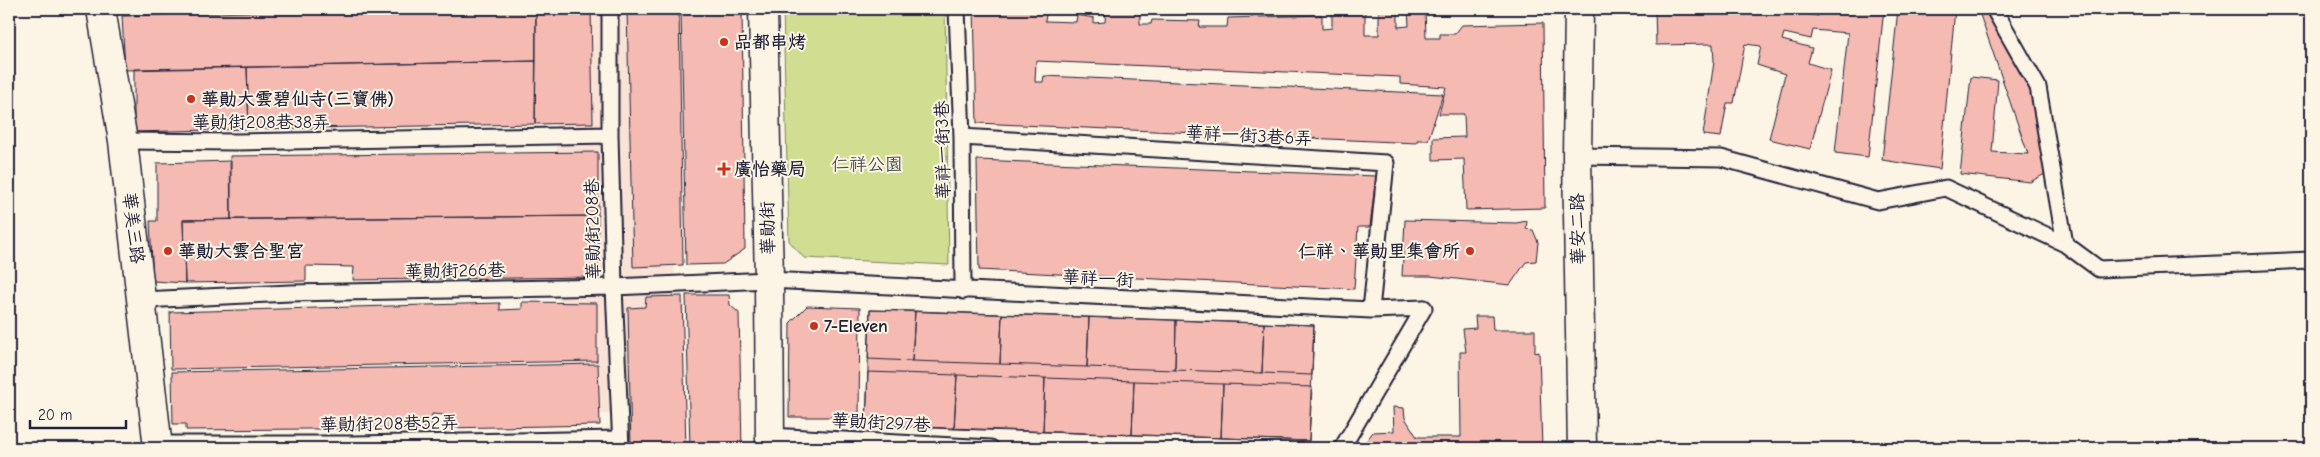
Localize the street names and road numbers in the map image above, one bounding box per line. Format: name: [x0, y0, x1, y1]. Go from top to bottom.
street label: 華祥一街3巷: [932, 100, 954, 200]
street label: 華勛街208巷38弄: [192, 112, 330, 133]
street label: 華祥一街3巷6弄: [1185, 122, 1313, 150]
street label: 華勛街208巷: [582, 178, 604, 280]
street label: 華美三路: [118, 191, 148, 265]
street label: 華安二路: [1567, 193, 1589, 265]
street label: 華勛街: [757, 201, 779, 255]
street label: 華勛街266巷: [404, 260, 506, 282]
street label: 華祥一街: [1061, 267, 1135, 291]
street label: 華勛街297巷: [831, 410, 931, 436]
street label: 華勛街208巷52弄: [319, 412, 459, 436]

